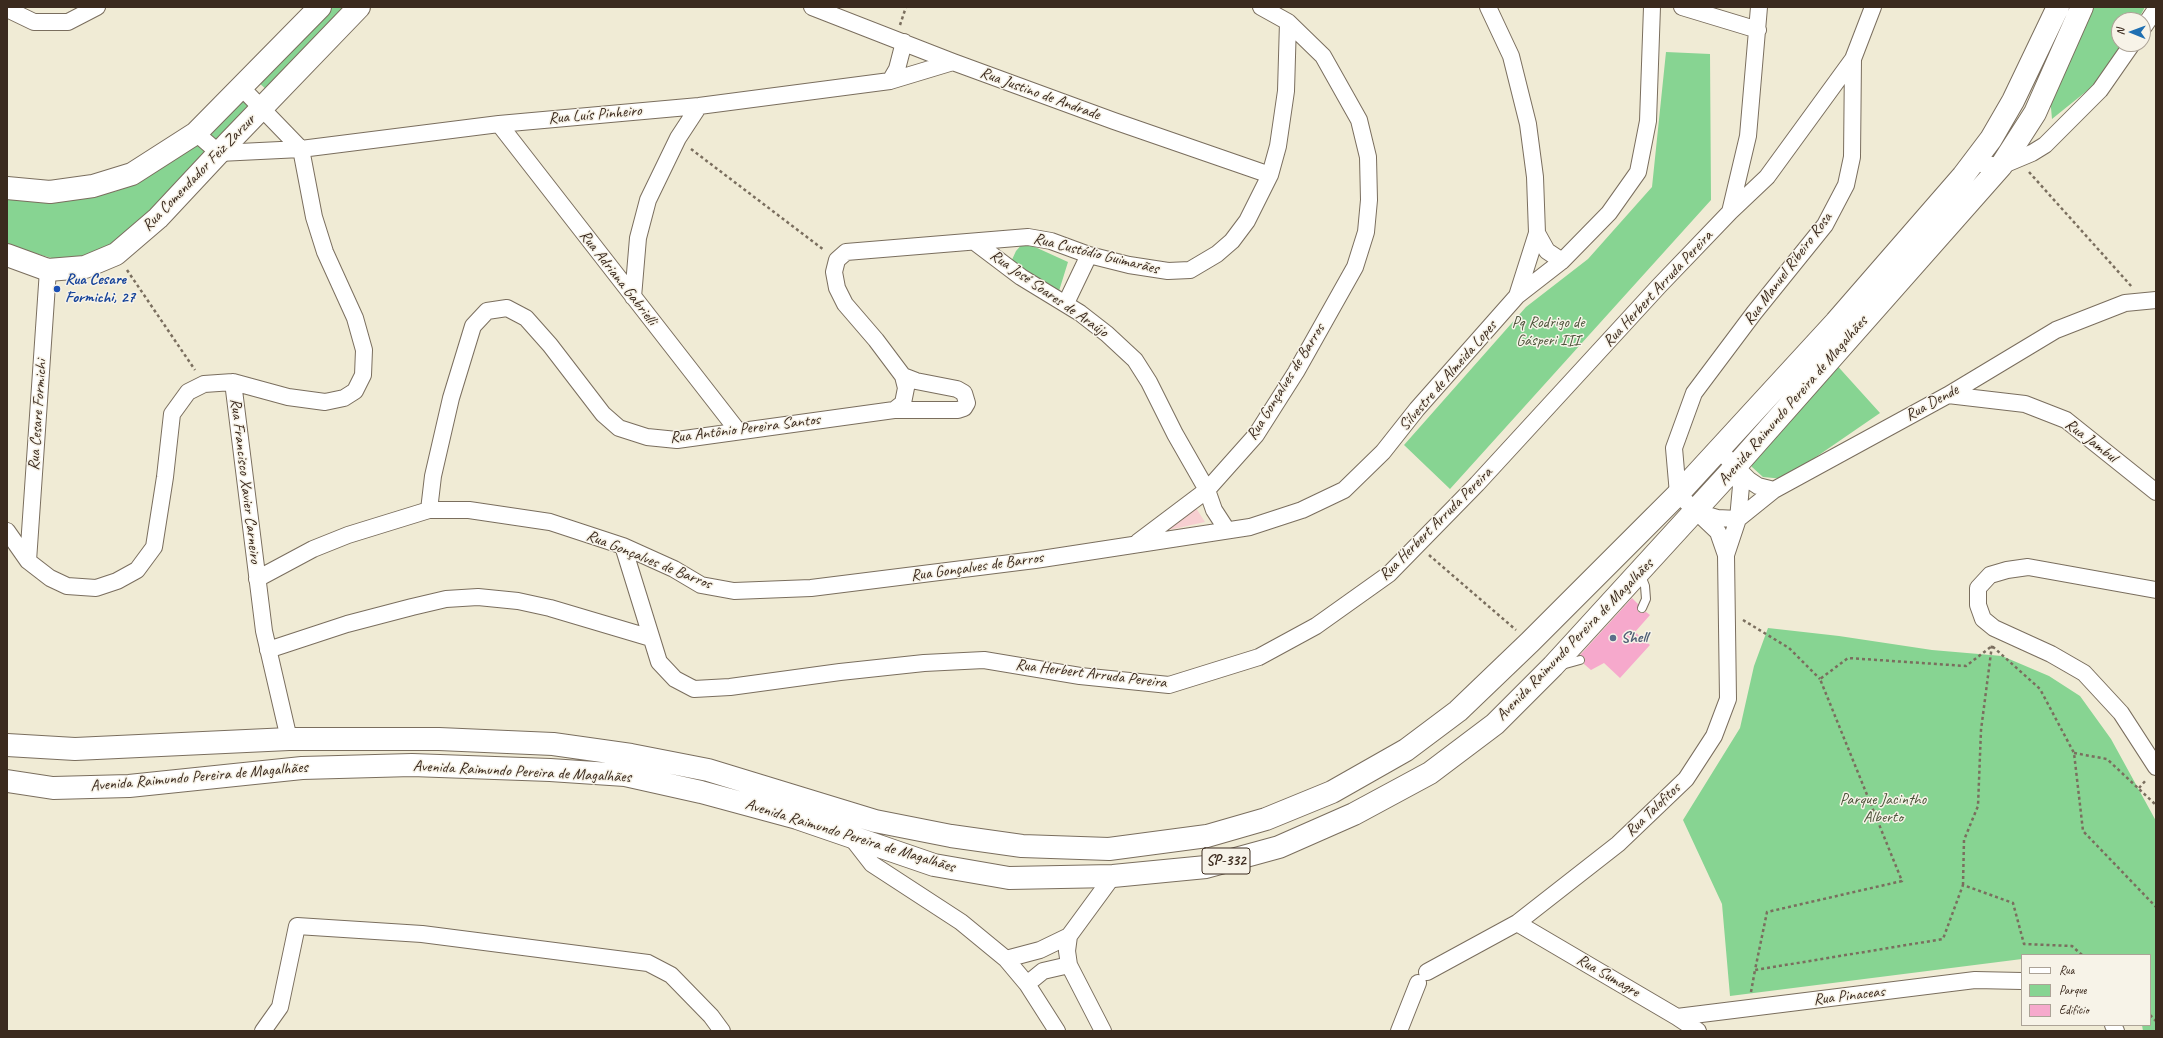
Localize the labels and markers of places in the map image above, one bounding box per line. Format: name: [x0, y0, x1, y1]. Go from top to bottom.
place label: Rua Cesare Formichi, 27: [65, 270, 135, 308]
marker: Rua Cesare Formichi, 27: [52, 284, 62, 294]
place label: Shell: [1621, 628, 1648, 648]
marker: Shell: [1608, 633, 1618, 643]

